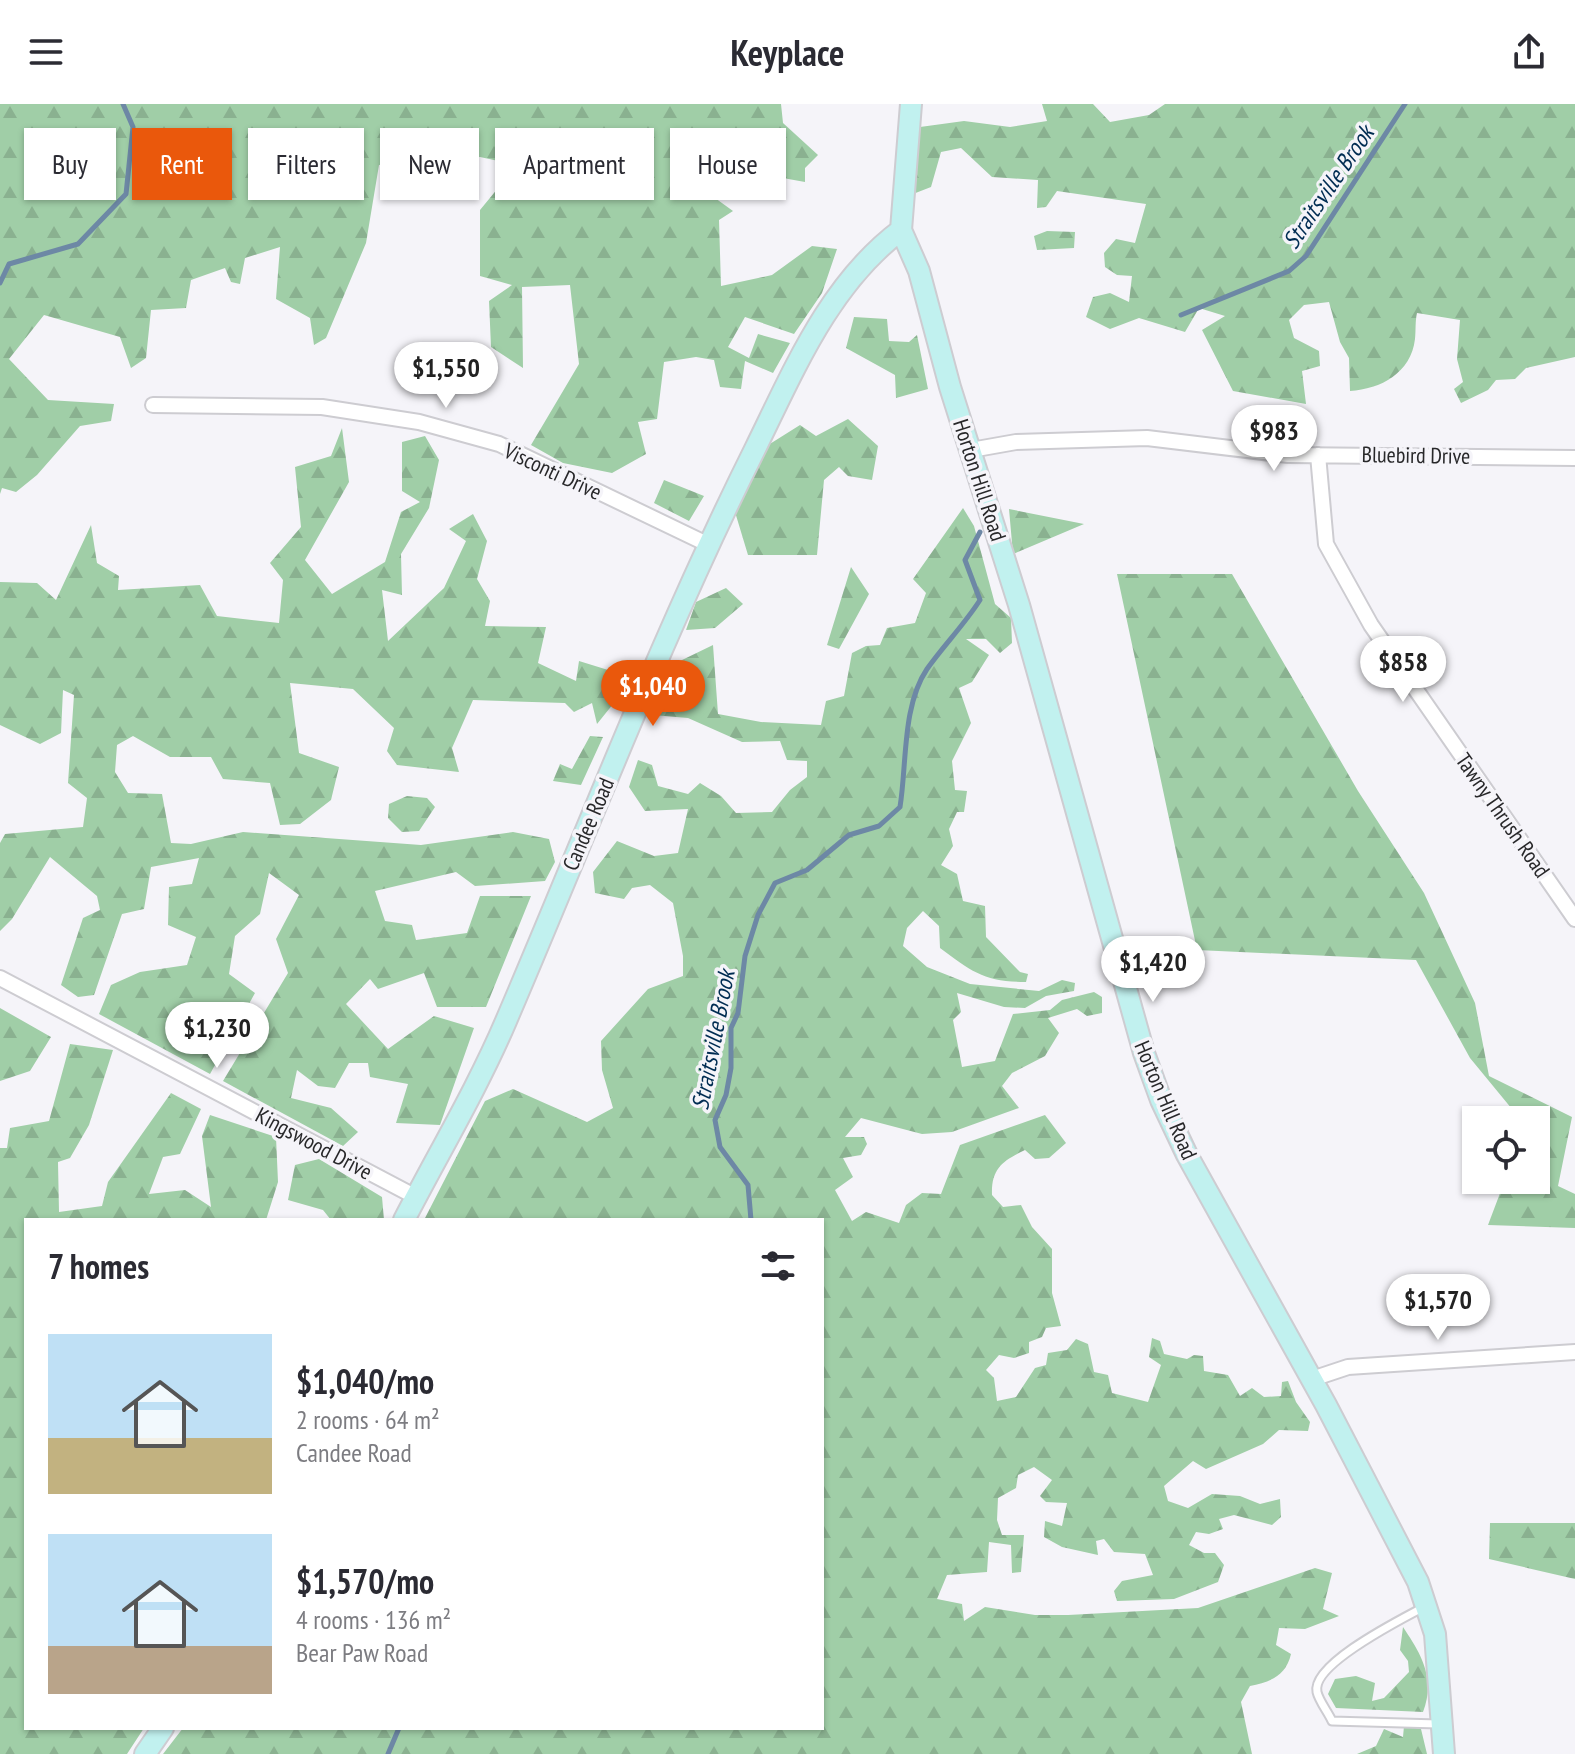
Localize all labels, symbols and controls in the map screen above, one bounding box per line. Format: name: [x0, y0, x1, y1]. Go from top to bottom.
text: Keyplace: [731, 29, 844, 76]
icon: menu: [24, 30, 68, 74]
icon: share: [1507, 30, 1551, 74]
water label: Straitsville Brook: [1276, 117, 1382, 254]
chip: Buy: [24, 128, 116, 200]
chip: Rent: [132, 128, 232, 200]
chip: Filters: [248, 128, 364, 200]
chip: New: [380, 128, 479, 200]
chip: Apartment: [495, 128, 654, 200]
chip: House: [670, 128, 786, 200]
pin: $1,550: [381, 342, 511, 410]
text: $1,550: [412, 351, 480, 384]
pin: $983: [1227, 405, 1321, 473]
text: $983: [1249, 414, 1299, 447]
street label: Horton Hill Road: [947, 415, 1013, 545]
street label: Visconti Drive: [499, 436, 606, 506]
street label: Bluebird Drive: [1361, 440, 1471, 470]
pin: $858: [1356, 636, 1450, 704]
text: $858: [1378, 645, 1428, 678]
pin: $1,040: [588, 660, 718, 728]
text: $1,040: [619, 669, 687, 702]
street label: Tawny Thrush Road: [1450, 747, 1556, 883]
street label: Candee Road: [556, 773, 620, 875]
pin: $1,420: [1088, 936, 1218, 1004]
text: $1,420: [1119, 945, 1187, 978]
water label: Straitsville Brook: [684, 965, 742, 1112]
pin: $1,230: [152, 1002, 282, 1070]
text: $1,230: [183, 1011, 251, 1044]
street label: Horton Hill Road: [1128, 1036, 1204, 1164]
street label: Kingswood Drive: [251, 1101, 377, 1185]
map controls: [1462, 1106, 1550, 1194]
button: locate: [1462, 1106, 1550, 1194]
text: 7 homes: [48, 1244, 149, 1288]
icon: filters: [756, 1244, 800, 1288]
pin: $1,570: [1373, 1274, 1503, 1342]
text: $1,570: [1404, 1283, 1472, 1316]
text: $1,040/mo: [296, 1359, 434, 1403]
icon: home: [112, 1366, 208, 1462]
text: 2 rooms · 64 m²: [296, 1403, 440, 1436]
text: Candee Road: [296, 1436, 412, 1469]
text: $1,570/mo: [296, 1559, 434, 1603]
icon: home: [112, 1566, 208, 1662]
text: 4 rooms · 136 m²: [296, 1603, 451, 1636]
text: Bear Paw Road: [296, 1636, 428, 1669]

